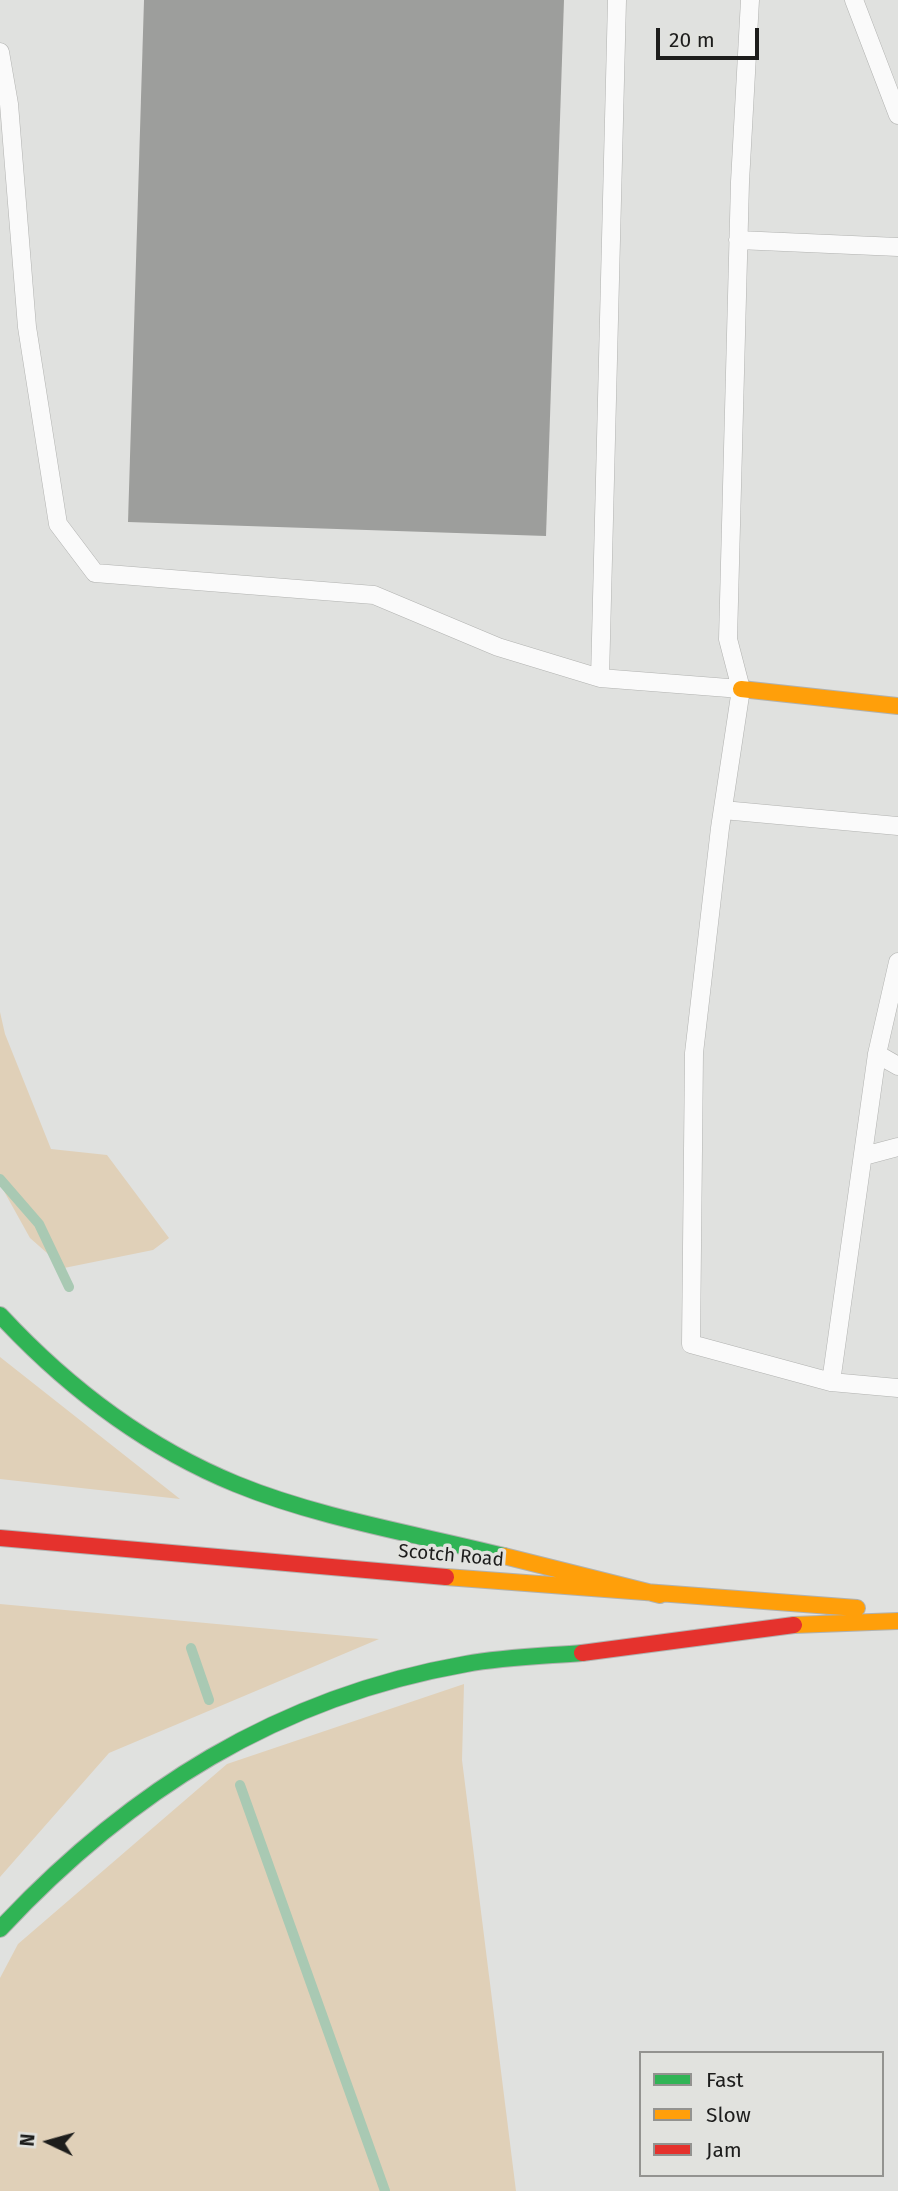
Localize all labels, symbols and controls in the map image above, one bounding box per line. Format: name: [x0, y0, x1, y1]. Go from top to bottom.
scale bar: [660, 14, 763, 58]
text: 20 m: [669, 27, 715, 53]
street label: Scotch Road: [397, 1540, 505, 1572]
legend: [639, 2051, 884, 2177]
text: Fast: [706, 2067, 744, 2093]
text: Slow: [706, 2102, 751, 2128]
north arrow: [14, 2107, 84, 2177]
text: N: [16, 2133, 40, 2147]
text: Jam: [706, 2137, 742, 2163]

